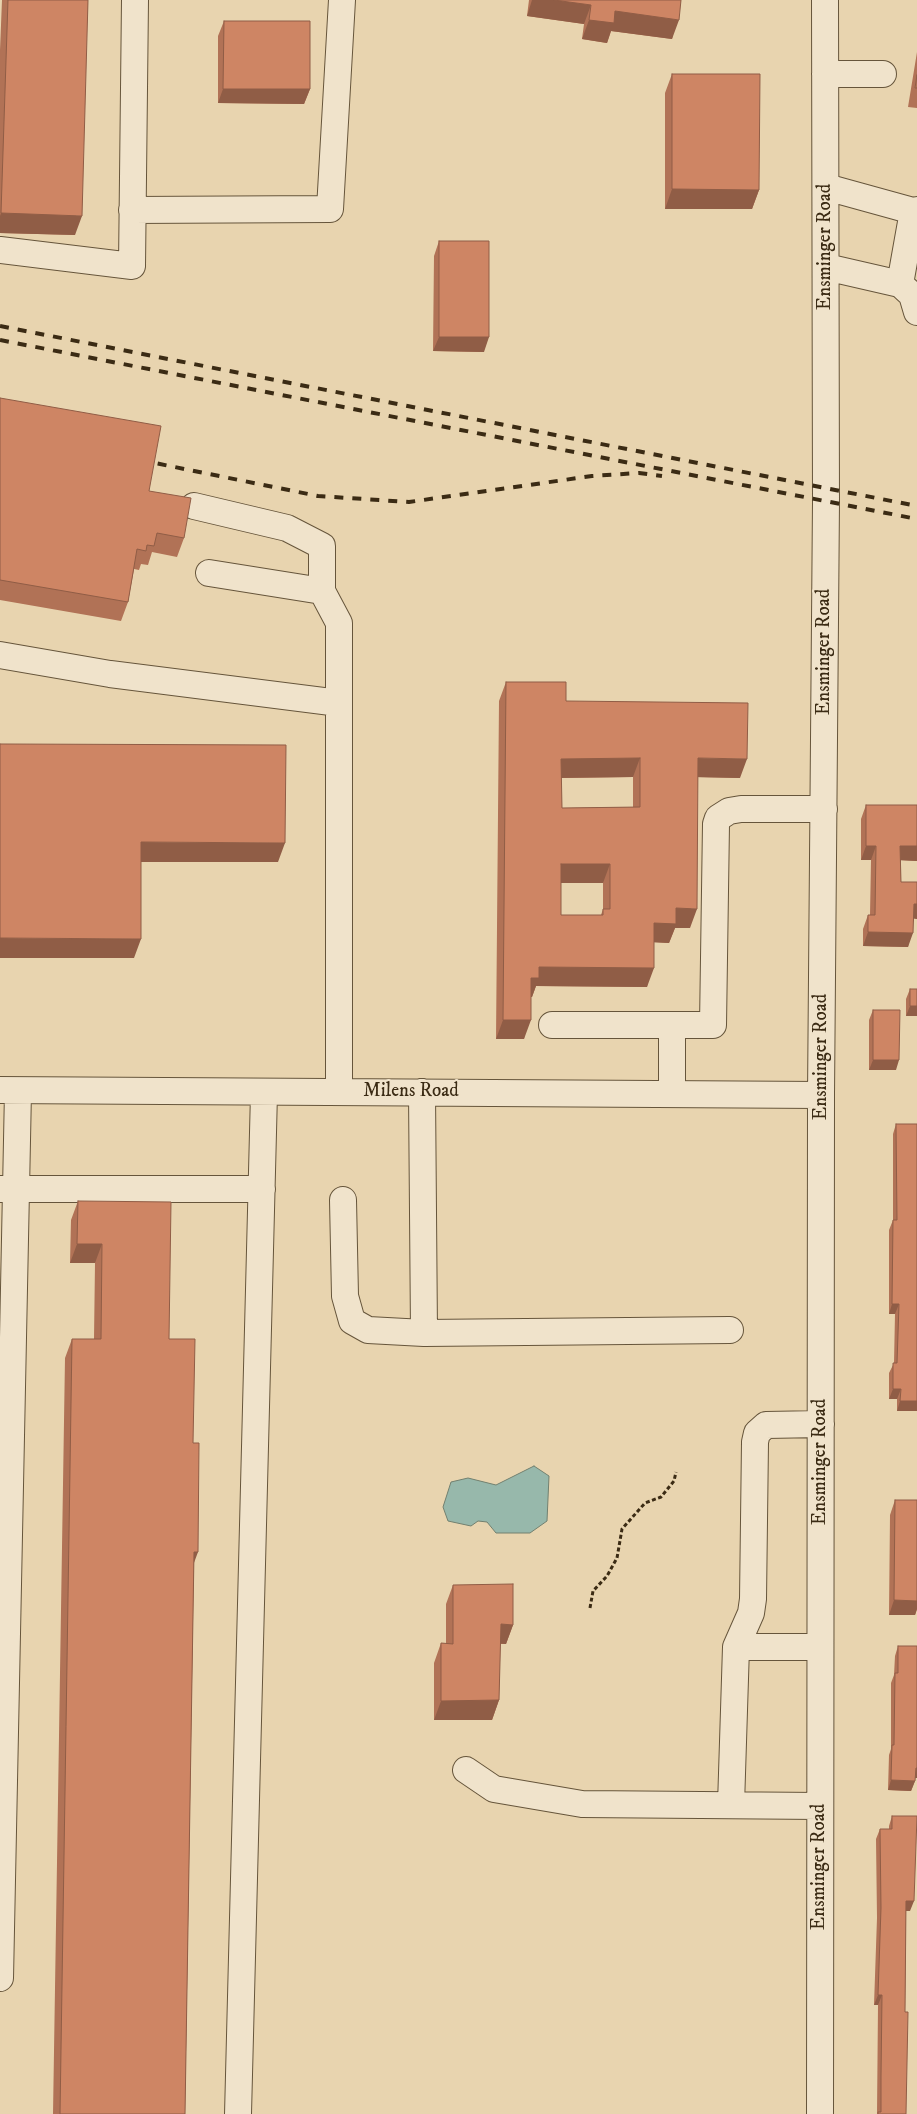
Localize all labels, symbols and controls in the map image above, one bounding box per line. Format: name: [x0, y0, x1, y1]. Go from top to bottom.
street label: Ensminger Road: [815, 184, 837, 310]
street label: Ensminger Road: [814, 589, 836, 715]
street label: Ensminger Road: [811, 994, 833, 1120]
street label: Milens Road: [363, 1081, 459, 1103]
street label: Ensminger Road: [810, 1399, 832, 1525]
street label: Ensminger Road: [809, 1804, 831, 1930]

